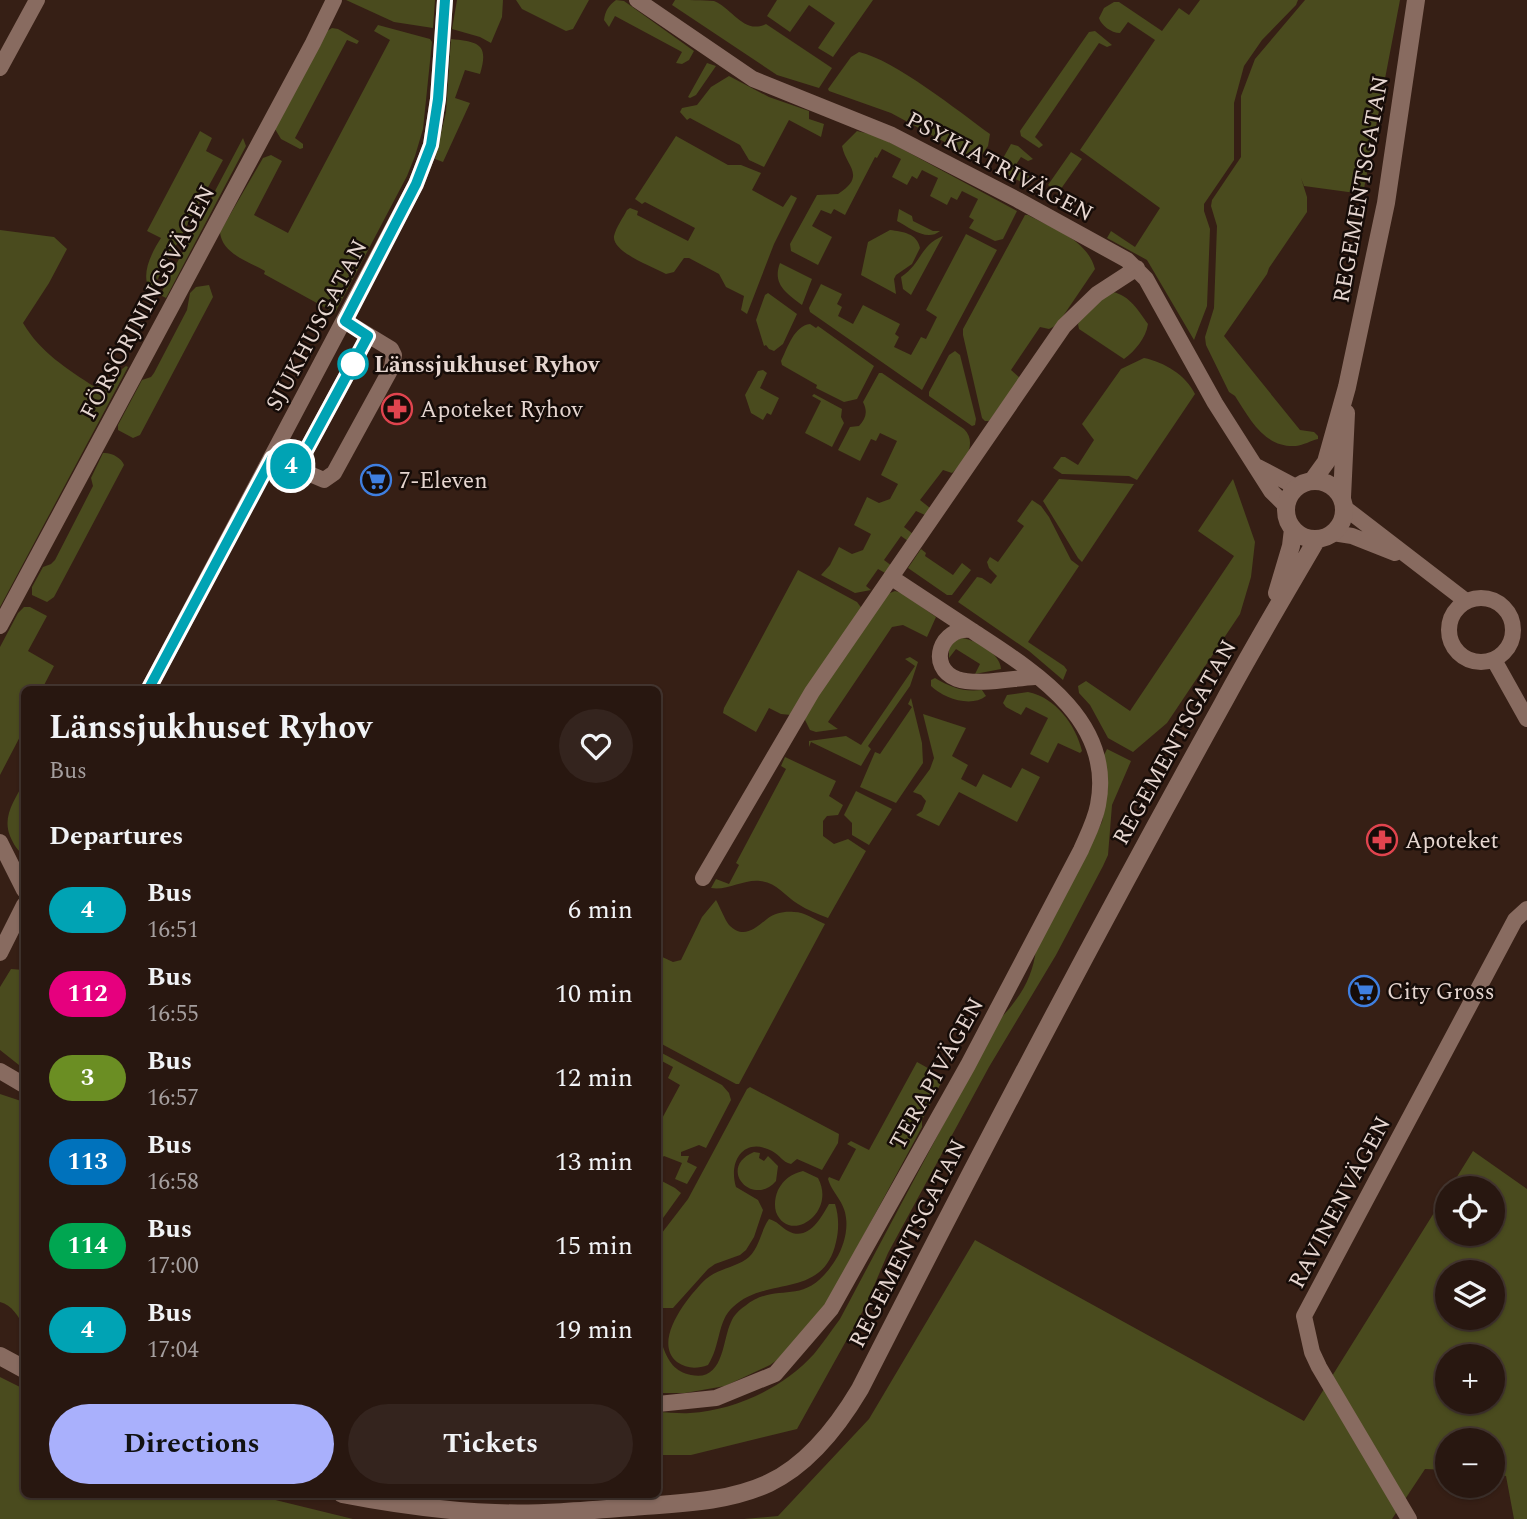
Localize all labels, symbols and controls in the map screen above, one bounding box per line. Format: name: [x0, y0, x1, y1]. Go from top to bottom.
street label: REGEMENTSGATAN: [1324, 73, 1399, 306]
street label: PSYKIATRIVÄGEN: [899, 103, 1099, 232]
street label: FÖRSÖRJNINGSVÄGEN: [72, 179, 225, 426]
street label: SJUKHUSGATAN: [257, 234, 377, 418]
place label: Länssjukhuset Ryhov: [374, 348, 600, 383]
marker: Länssjukhuset Ryhov: [338, 349, 368, 379]
pharmacy icon: Apoteket Ryhov: [380, 392, 414, 426]
place label: Apoteket Ryhov: [420, 393, 584, 428]
line badge: 4: [268, 443, 314, 489]
text: 4: [284, 448, 298, 484]
supermarket icon: 7-Eleven: [359, 463, 393, 497]
place label: 7-Eleven: [399, 464, 488, 499]
street label: REGEMENTSGATAN: [1104, 634, 1246, 852]
text: Länssjukhuset Ryhov: [49, 703, 372, 753]
button: heart: [559, 709, 633, 783]
text: Bus: [49, 754, 87, 789]
text: Departures: [49, 816, 183, 856]
pharmacy icon: Apoteket: [1365, 823, 1399, 857]
place label: Apoteket: [1405, 824, 1499, 859]
text: Bus: [147, 873, 192, 913]
text: 6 min: [568, 890, 633, 930]
text: 4: [81, 892, 94, 928]
text: 16:51: [147, 913, 199, 948]
text: Bus: [147, 957, 192, 997]
text: 10 min: [555, 974, 633, 1014]
supermarket icon: City Gross: [1347, 974, 1381, 1008]
place label: City Gross: [1387, 975, 1495, 1010]
text: 112: [67, 976, 108, 1012]
street label: TERAPIVÄGEN: [881, 991, 994, 1156]
text: 16:55: [147, 997, 199, 1032]
text: Bus: [147, 1041, 192, 1081]
text: 12 min: [555, 1058, 633, 1098]
text: 3: [81, 1060, 94, 1096]
text: 16:57: [147, 1081, 199, 1116]
street label: RAVINENVÄGEN: [1280, 1110, 1401, 1295]
text: Bus: [147, 1125, 192, 1165]
street label: REGEMENTSGATAN: [840, 1133, 976, 1354]
text: 13 min: [555, 1142, 633, 1182]
text: 113: [67, 1144, 108, 1180]
text: 16:58: [147, 1165, 199, 1200]
map controls: [1435, 1176, 1505, 1498]
button: locate: [1435, 1176, 1505, 1246]
text: Bus: [147, 1209, 192, 1249]
text: 15 min: [555, 1226, 633, 1266]
text: 114: [67, 1228, 108, 1264]
text: 17:00: [147, 1249, 199, 1284]
button: layers: [1435, 1260, 1505, 1330]
text: Bus: [147, 1293, 192, 1333]
text: 19 min: [555, 1310, 633, 1350]
text: 4: [81, 1312, 94, 1348]
text: 17:04: [147, 1333, 199, 1368]
button: +: [1435, 1344, 1505, 1414]
button: Directions: [49, 1404, 334, 1484]
button: Tickets: [348, 1404, 633, 1484]
button: −: [1435, 1428, 1505, 1498]

